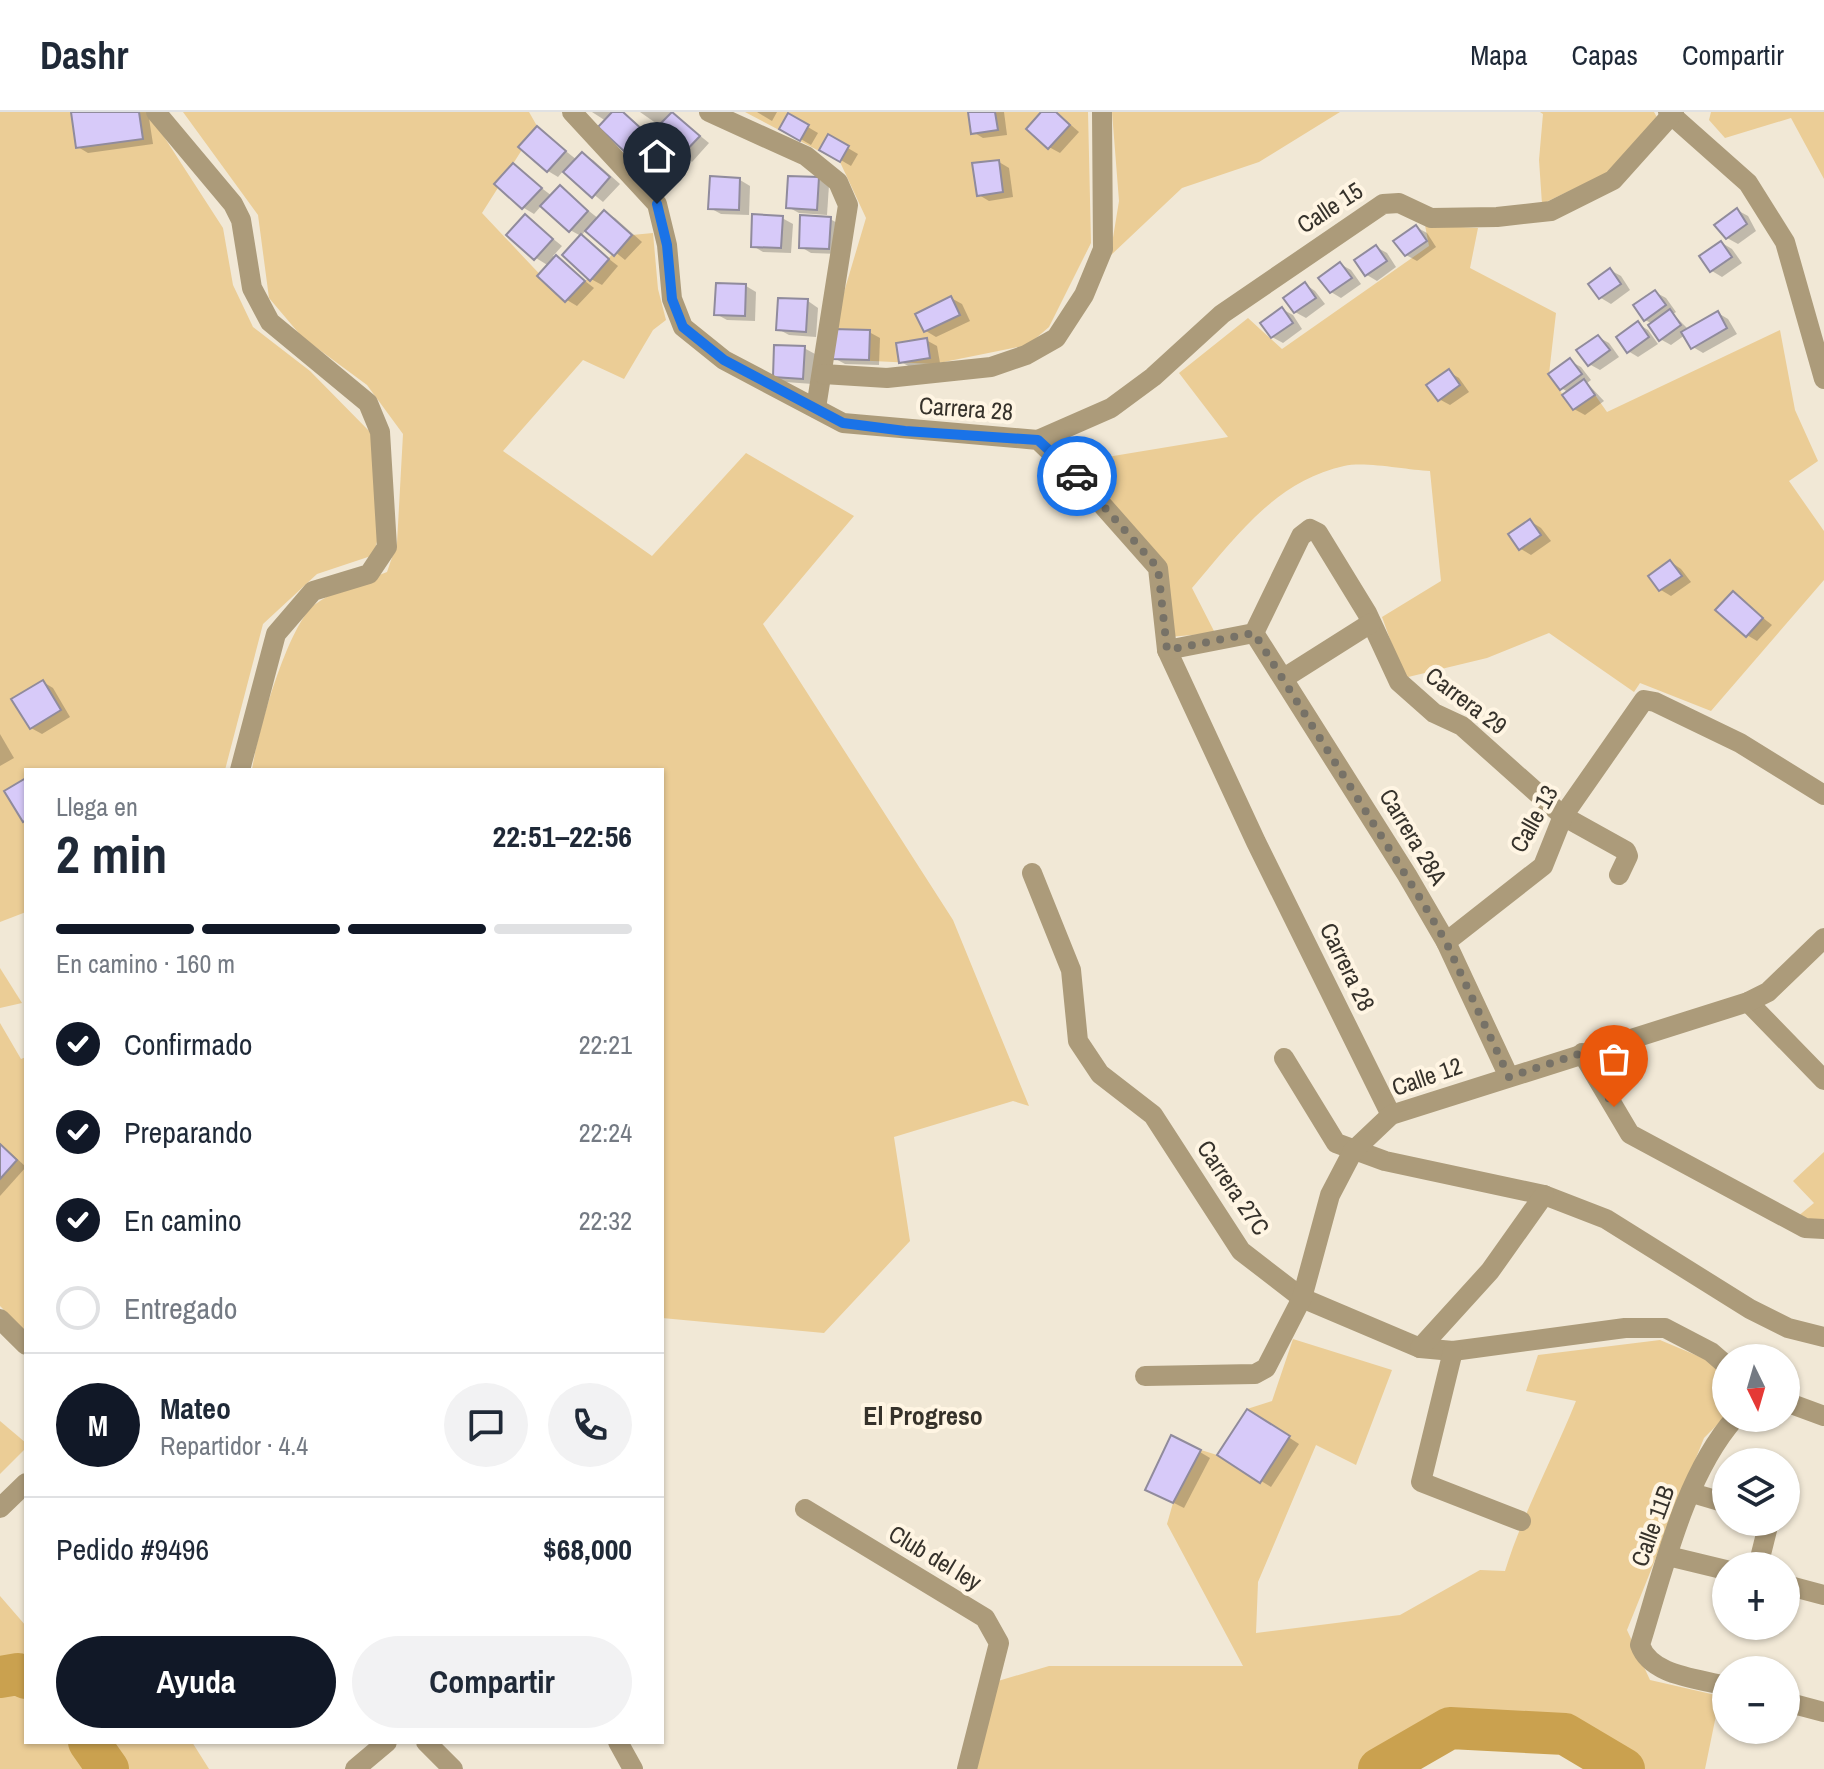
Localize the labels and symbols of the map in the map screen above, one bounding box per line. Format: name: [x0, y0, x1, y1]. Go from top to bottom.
pin: [623, 122, 691, 204]
street label: Calle 15: [1290, 174, 1368, 240]
street label: Carrera 28: [918, 389, 1014, 427]
courier: [1037, 436, 1117, 516]
street label: Carrera 29: [1419, 659, 1514, 741]
street label: Calle 13: [1502, 779, 1565, 858]
street label: Carrera 28A: [1373, 782, 1456, 891]
street label: Carrera 28: [1313, 917, 1383, 1016]
pin: [1580, 1025, 1648, 1107]
street label: Calle 12: [1387, 1049, 1466, 1103]
street label: Carrera 27C: [1190, 1134, 1277, 1241]
north arrow: [1712, 1344, 1800, 1432]
district label: El Progreso: [863, 1398, 983, 1433]
street label: Calle 11B: [1623, 1481, 1681, 1571]
street label: Club del ley: [883, 1517, 988, 1597]

